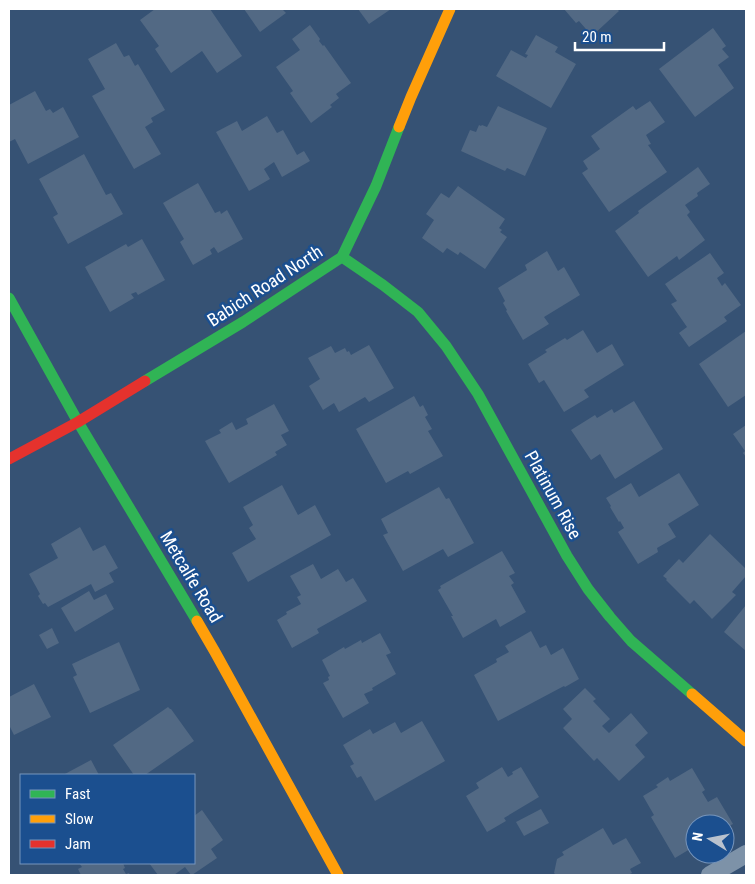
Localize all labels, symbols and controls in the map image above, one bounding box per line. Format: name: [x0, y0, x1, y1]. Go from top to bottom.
scale bar: [575, 20, 664, 52]
text: 20 m: [582, 28, 612, 46]
street label: Babich Road North: [203, 241, 326, 331]
street label: Platinum Rise: [521, 447, 586, 543]
street label: Metcalfe Road: [156, 527, 227, 626]
legend: [20, 774, 195, 864]
text: Fast: [65, 785, 90, 803]
text: Slow: [65, 810, 94, 828]
north arrow: [685, 814, 735, 864]
text: N: [689, 831, 706, 842]
text: Jam: [65, 835, 91, 853]

